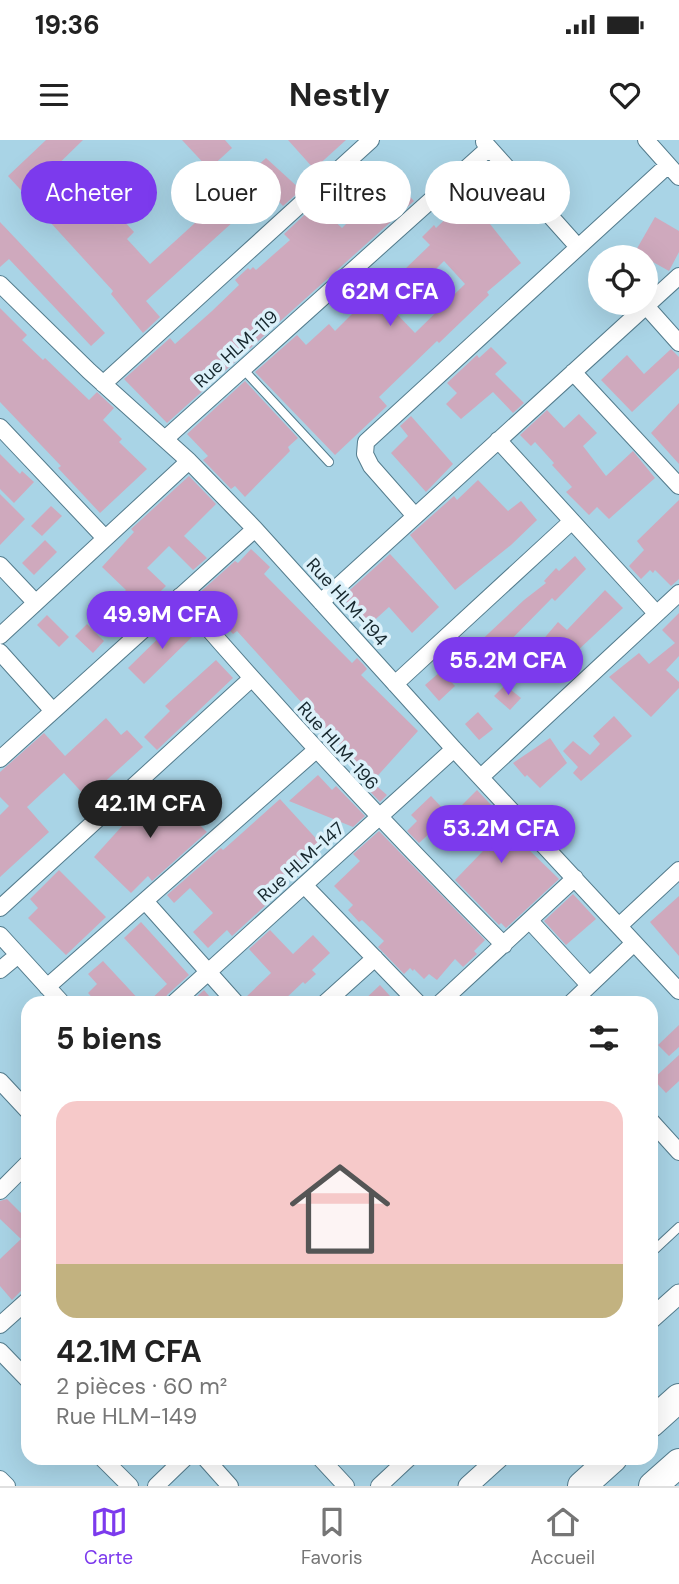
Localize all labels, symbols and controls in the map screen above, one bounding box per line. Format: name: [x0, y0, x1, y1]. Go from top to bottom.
text: 19:36: [35, 8, 100, 42]
text: Nestly: [289, 74, 390, 116]
icon: menu: [35, 76, 73, 114]
icon: heart: [606, 76, 644, 114]
chip: Acheter: [21, 161, 157, 224]
chip: Louer: [171, 161, 281, 224]
chip: Filtres: [295, 161, 411, 224]
chip: Nouveau: [425, 161, 570, 224]
map controls: [588, 245, 658, 315]
button: locate: [588, 245, 658, 315]
pin: 62M CFA: [325, 268, 455, 328]
text: 62M CFA: [341, 276, 439, 306]
street label: Rue HLM-119: [189, 305, 283, 393]
street label: Rue HLM-194: [301, 553, 393, 651]
pin: 49.9M CFA: [82, 592, 242, 651]
text: 49.9M CFA: [103, 599, 221, 629]
pin: 55.2M CFA: [428, 638, 588, 697]
text: 55.2M CFA: [449, 645, 567, 675]
street label: Rue HLM-196: [292, 697, 384, 795]
pin: 42.1M CFA: [70, 780, 230, 840]
text: 42.1M CFA: [94, 788, 206, 818]
pin: 53.2M CFA: [421, 806, 581, 865]
text: 53.2M CFA: [442, 813, 560, 843]
street label: Rue HLM-147: [253, 817, 349, 907]
text: 5 biens: [56, 1019, 162, 1058]
icon: filters: [585, 1019, 623, 1057]
icon: home: [277, 1146, 403, 1272]
text: 42.1M CFA: [56, 1332, 202, 1371]
text: 2 pièces · 60 m²: [56, 1371, 227, 1401]
text: Rue HLM-149: [56, 1401, 197, 1431]
tab: Carte: [84, 1503, 133, 1570]
tab: Favoris: [301, 1503, 363, 1570]
tab: Accueil: [531, 1503, 595, 1570]

